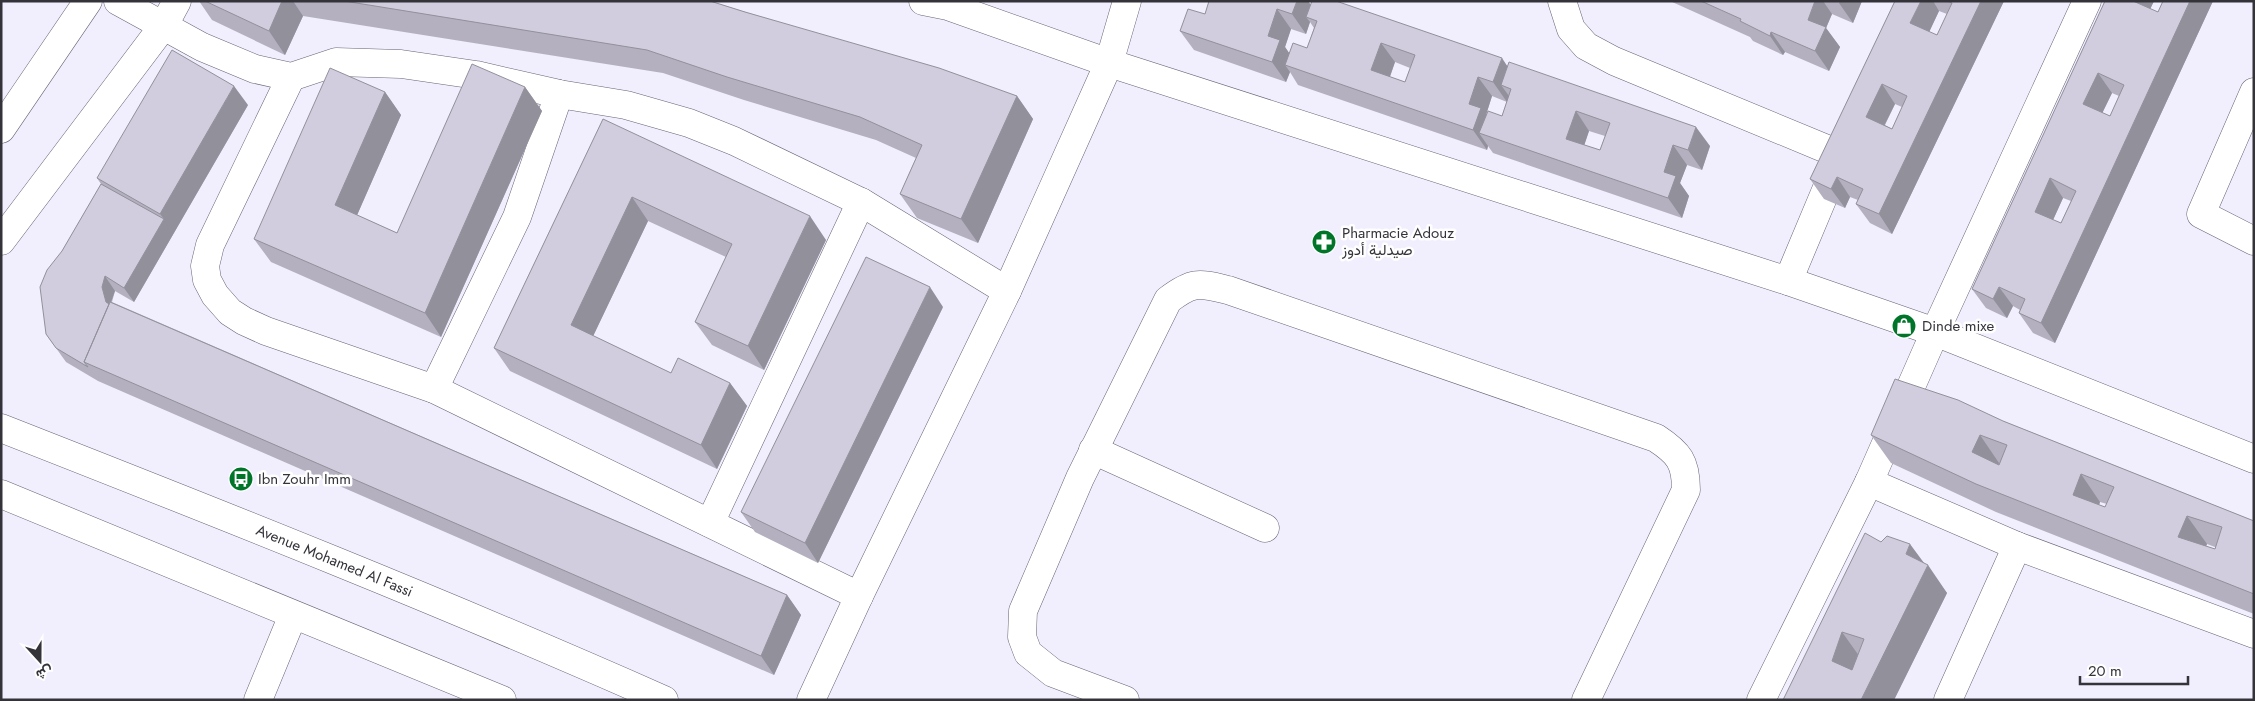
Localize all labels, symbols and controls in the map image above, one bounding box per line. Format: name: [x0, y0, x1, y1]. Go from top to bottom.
place label: Pharmacie Adouz صيدلية أدوز: [1341, 222, 1454, 261]
pharmacy icon: Pharmacie Adouz صيدلية أدوز: [1311, 229, 1337, 255]
shop icon: Dinde mixe: [1891, 313, 1917, 339]
place label: Dinde mixe: [1922, 315, 1994, 337]
bus stop icon: Ibn Zouhr Imm: [228, 466, 254, 492]
place label: Ibn Zouhr Imm: [258, 468, 351, 490]
street label: Avenue Mohamed Al Fassi: [253, 519, 416, 603]
north arrow: [15, 636, 65, 686]
scale bar: [2080, 654, 2188, 686]
text: 20 m: [2088, 660, 2122, 682]
text: ش: [33, 661, 56, 686]

